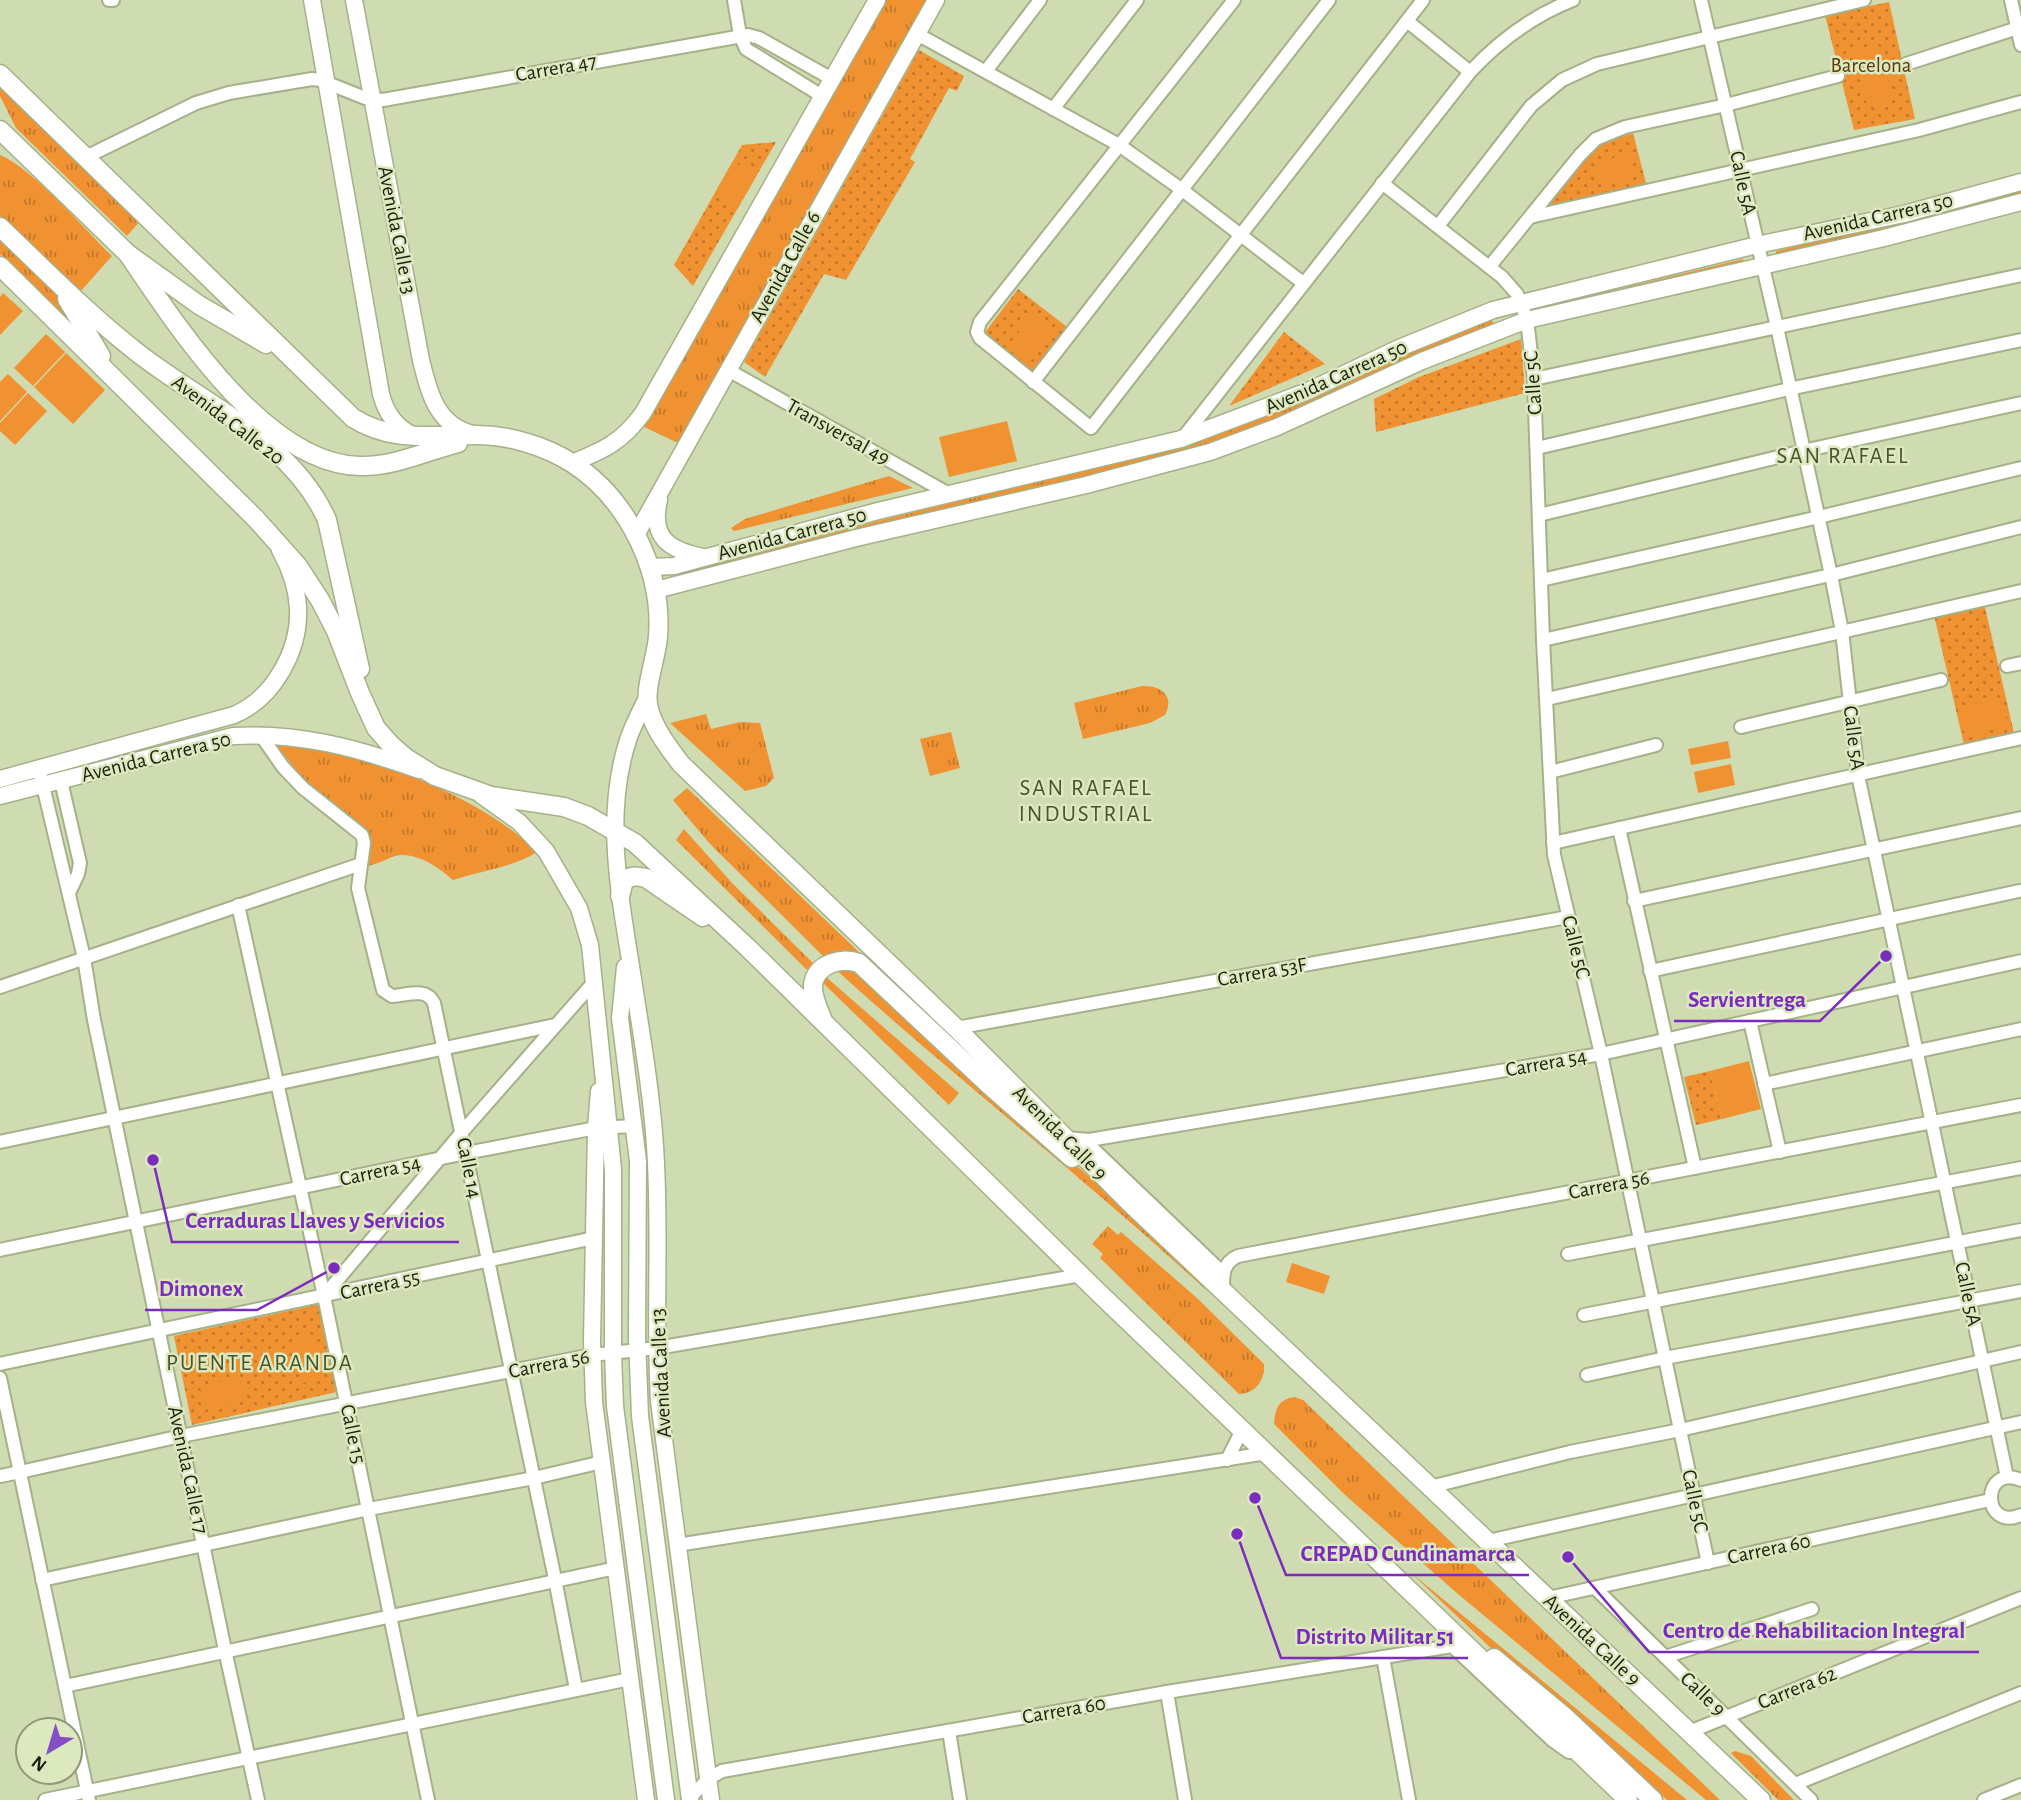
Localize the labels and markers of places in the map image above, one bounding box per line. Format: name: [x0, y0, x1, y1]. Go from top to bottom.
callout: Servientrega: [1674, 977, 1820, 1021]
callout: Cerraduras Llaves y Servicios: [172, 1198, 459, 1242]
callout: Dimonex: [145, 1266, 257, 1310]
callout: CREPAD Cundinamarca: [1286, 1531, 1529, 1575]
callout: Centro de Rehabilitacion Integral: [1649, 1608, 1979, 1652]
callout: Distrito Militar 51: [1281, 1614, 1468, 1658]

